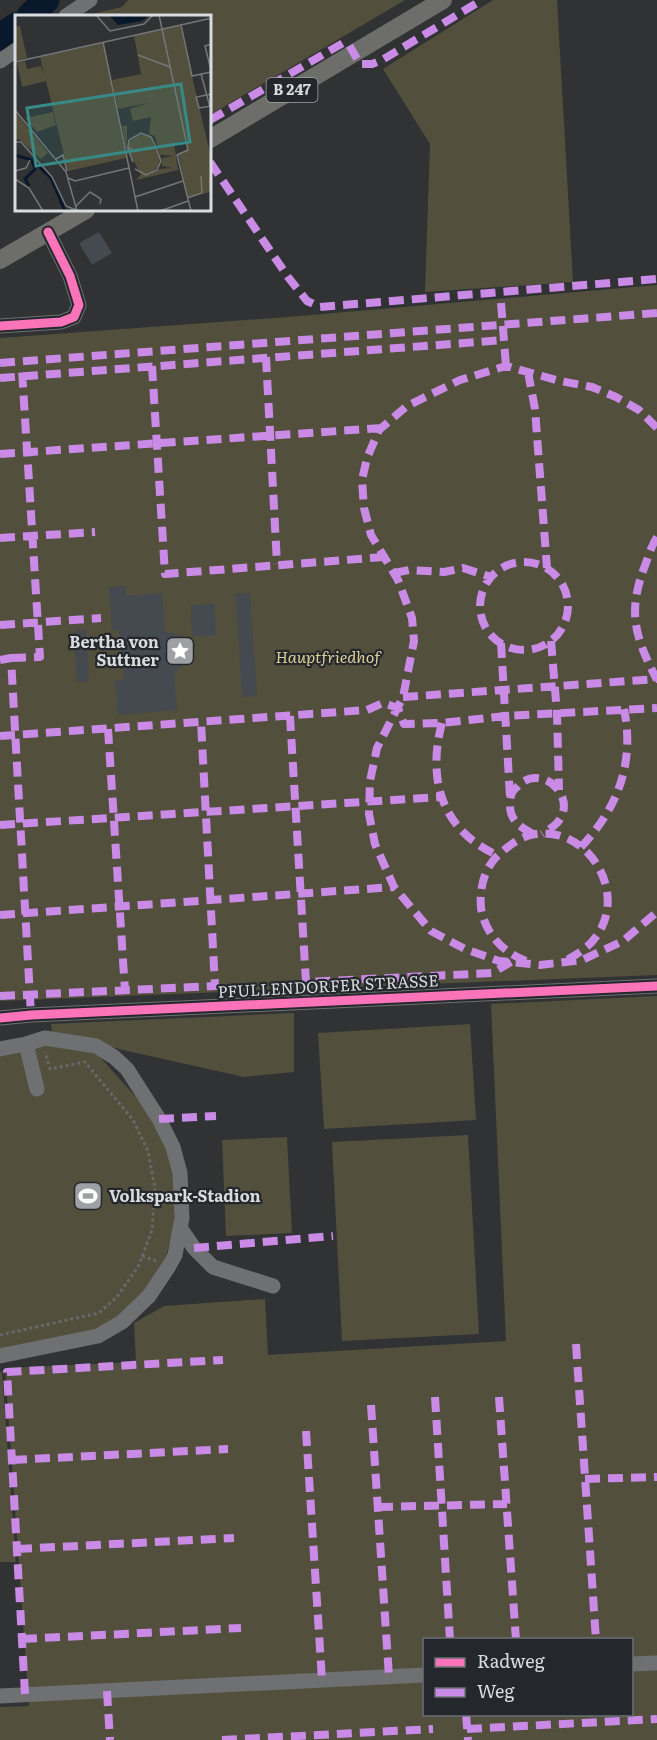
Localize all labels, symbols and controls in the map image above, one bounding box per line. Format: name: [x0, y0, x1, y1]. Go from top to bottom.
inset map: [15, 15, 212, 212]
road number: B 247: [266, 78, 318, 102]
place label: Bertha von Suttner: [69, 629, 159, 671]
place icon: Bertha von Suttner: [164, 635, 196, 667]
park label: Hauptfriedhof: [276, 644, 382, 668]
street label: PFULLENDORFER STRASSE: [217, 967, 439, 1003]
sports icon: Volkspark-Stadion: [72, 1180, 104, 1212]
place label: Volkspark-Stadion: [109, 1183, 261, 1207]
legend: [423, 1638, 633, 1716]
text: Radweg: [477, 1647, 546, 1674]
text: Weg: [477, 1677, 515, 1704]

